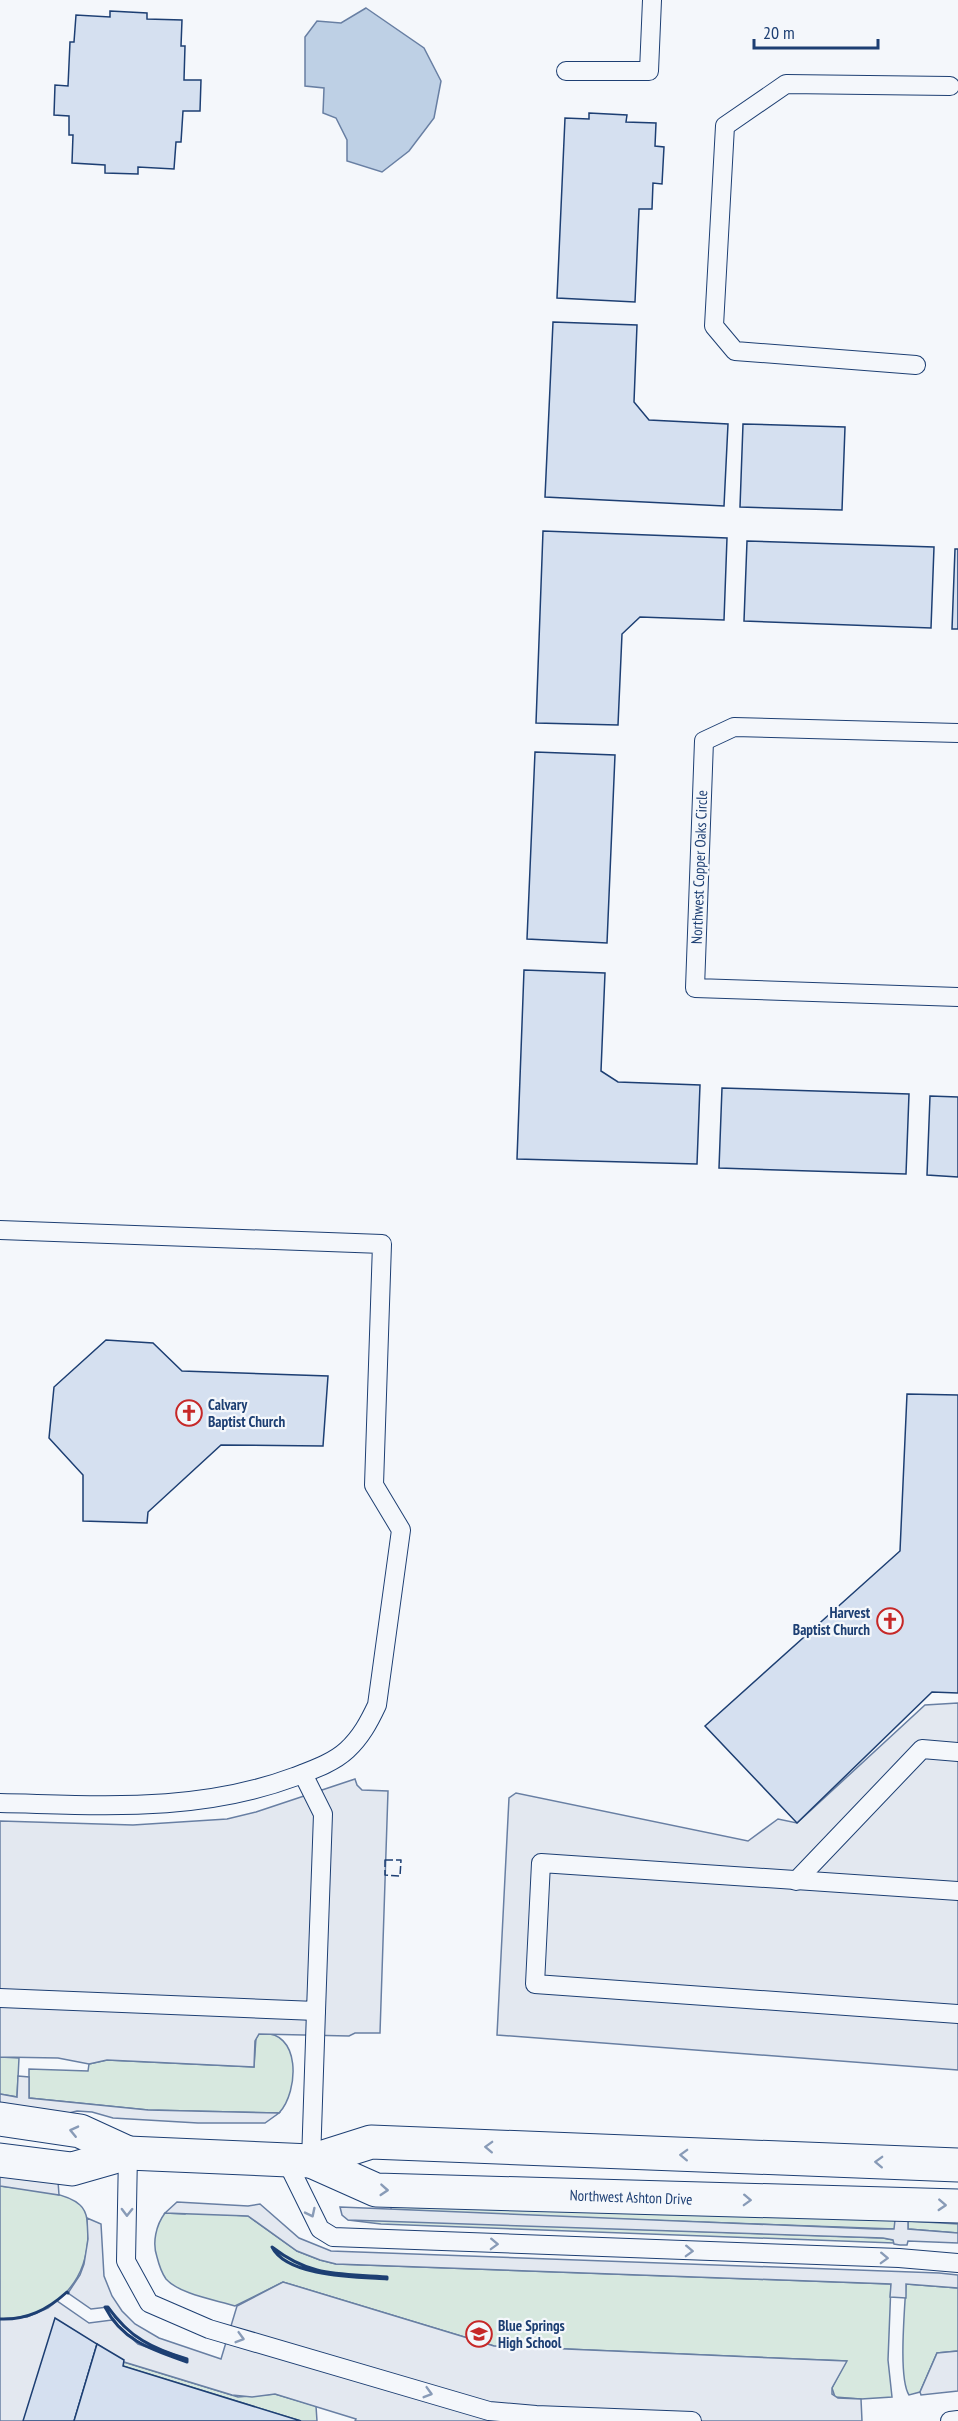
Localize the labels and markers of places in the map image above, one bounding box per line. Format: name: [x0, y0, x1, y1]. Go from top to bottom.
place label: Calvary Baptist Church: [208, 1395, 285, 1431]
church icon: Calvary Baptist Church: [174, 1398, 204, 1428]
place label: Harvest Baptist Church: [793, 1603, 871, 1639]
church icon: Harvest Baptist Church: [875, 1606, 905, 1636]
place label: Blue Springs High School: [498, 2316, 565, 2352]
school or university icon: Blue Springs High School: [464, 2319, 494, 2349]

